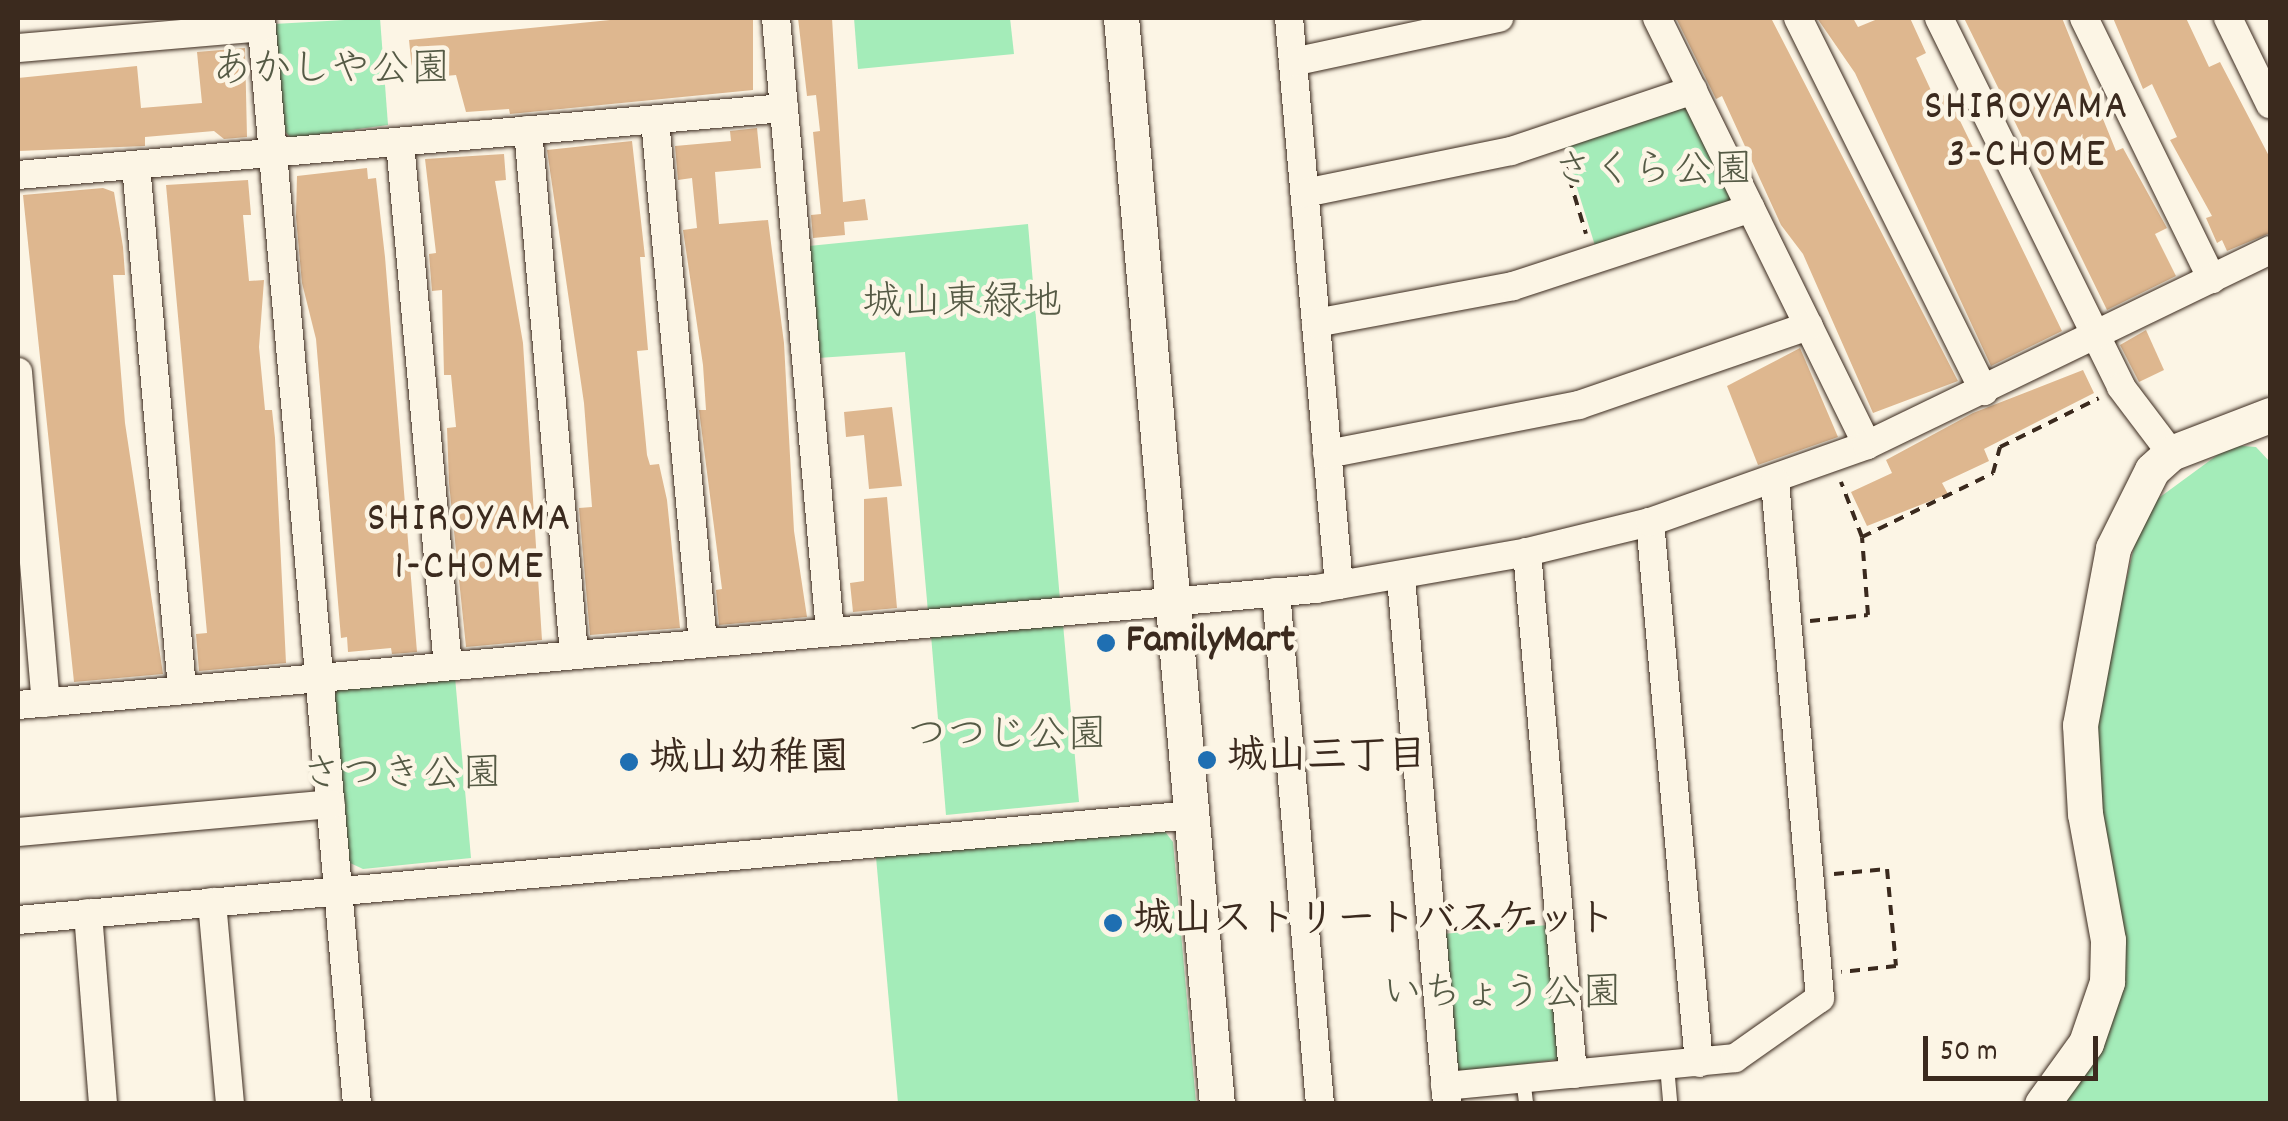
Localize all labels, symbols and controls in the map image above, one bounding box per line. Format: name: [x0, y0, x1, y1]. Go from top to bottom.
park label: あかしや公園: [211, 49, 451, 97]
district label: SHIROYAMA 3-CHOME: [1924, 84, 2130, 182]
park label: さくら公園: [1553, 150, 1753, 198]
park label: 城山東緑地: [862, 282, 1062, 330]
district label: SHIROYAMA 1-CHOME: [367, 496, 573, 594]
place label: FamilyMart: [1126, 619, 1295, 667]
marker: FamilyMart: [1095, 632, 1117, 654]
park label: つつじ公園: [907, 715, 1107, 763]
place label: 城山三丁目: [1227, 736, 1427, 784]
place label: 城山幼稚園: [649, 738, 849, 786]
marker: 城山三丁目: [1196, 749, 1218, 771]
marker: 城山幼稚園: [618, 751, 640, 773]
park label: さつき公園: [302, 754, 502, 802]
place label: 城山ストリートバスケット: [1133, 899, 1613, 947]
marker: 城山ストリートバスケット: [1102, 912, 1124, 934]
park label: いちょう公園: [1382, 973, 1622, 1021]
scale bar: [1928, 1016, 2103, 1078]
text: 50 m: [1940, 1032, 1998, 1075]

